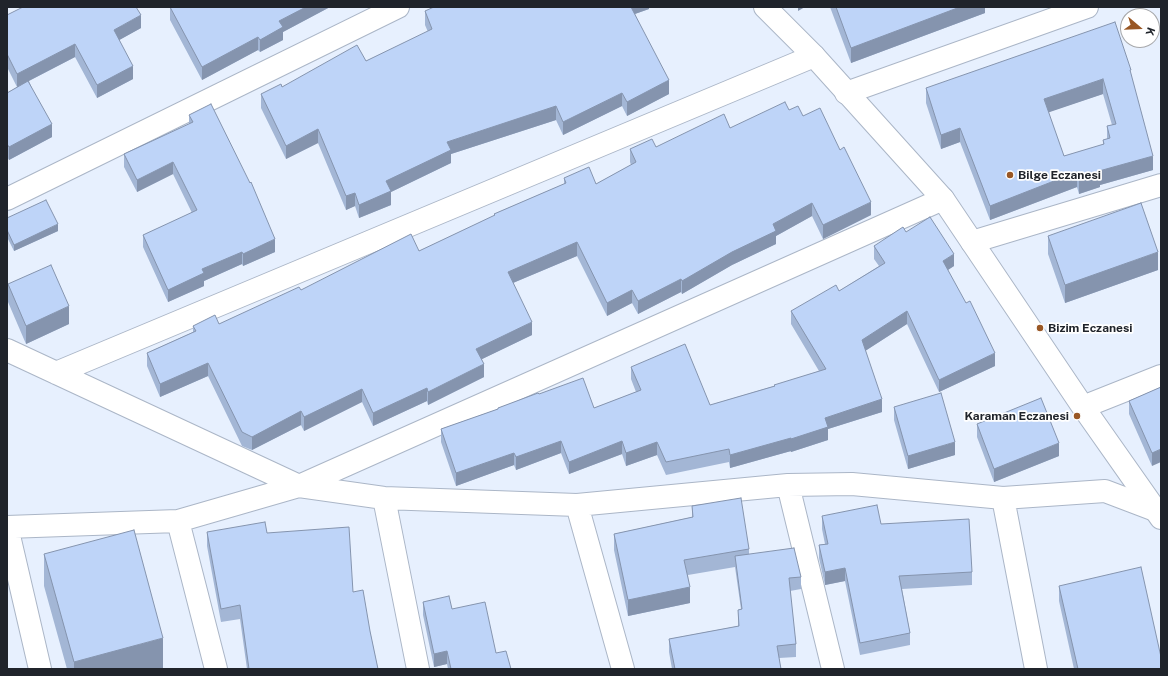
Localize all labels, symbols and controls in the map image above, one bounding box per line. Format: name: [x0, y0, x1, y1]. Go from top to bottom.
north arrow: [1120, 8, 1160, 48]
text: K: [1143, 26, 1157, 37]
place label: Bilge Eczanesi: [1018, 168, 1101, 182]
marker: Bilge Eczanesi: [1005, 170, 1015, 180]
place label: Bizim Eczanesi: [1048, 321, 1132, 335]
marker: Bizim Eczanesi: [1035, 323, 1045, 333]
place label: Karaman Eczanesi: [964, 409, 1069, 423]
marker: Karaman Eczanesi: [1072, 411, 1082, 421]

